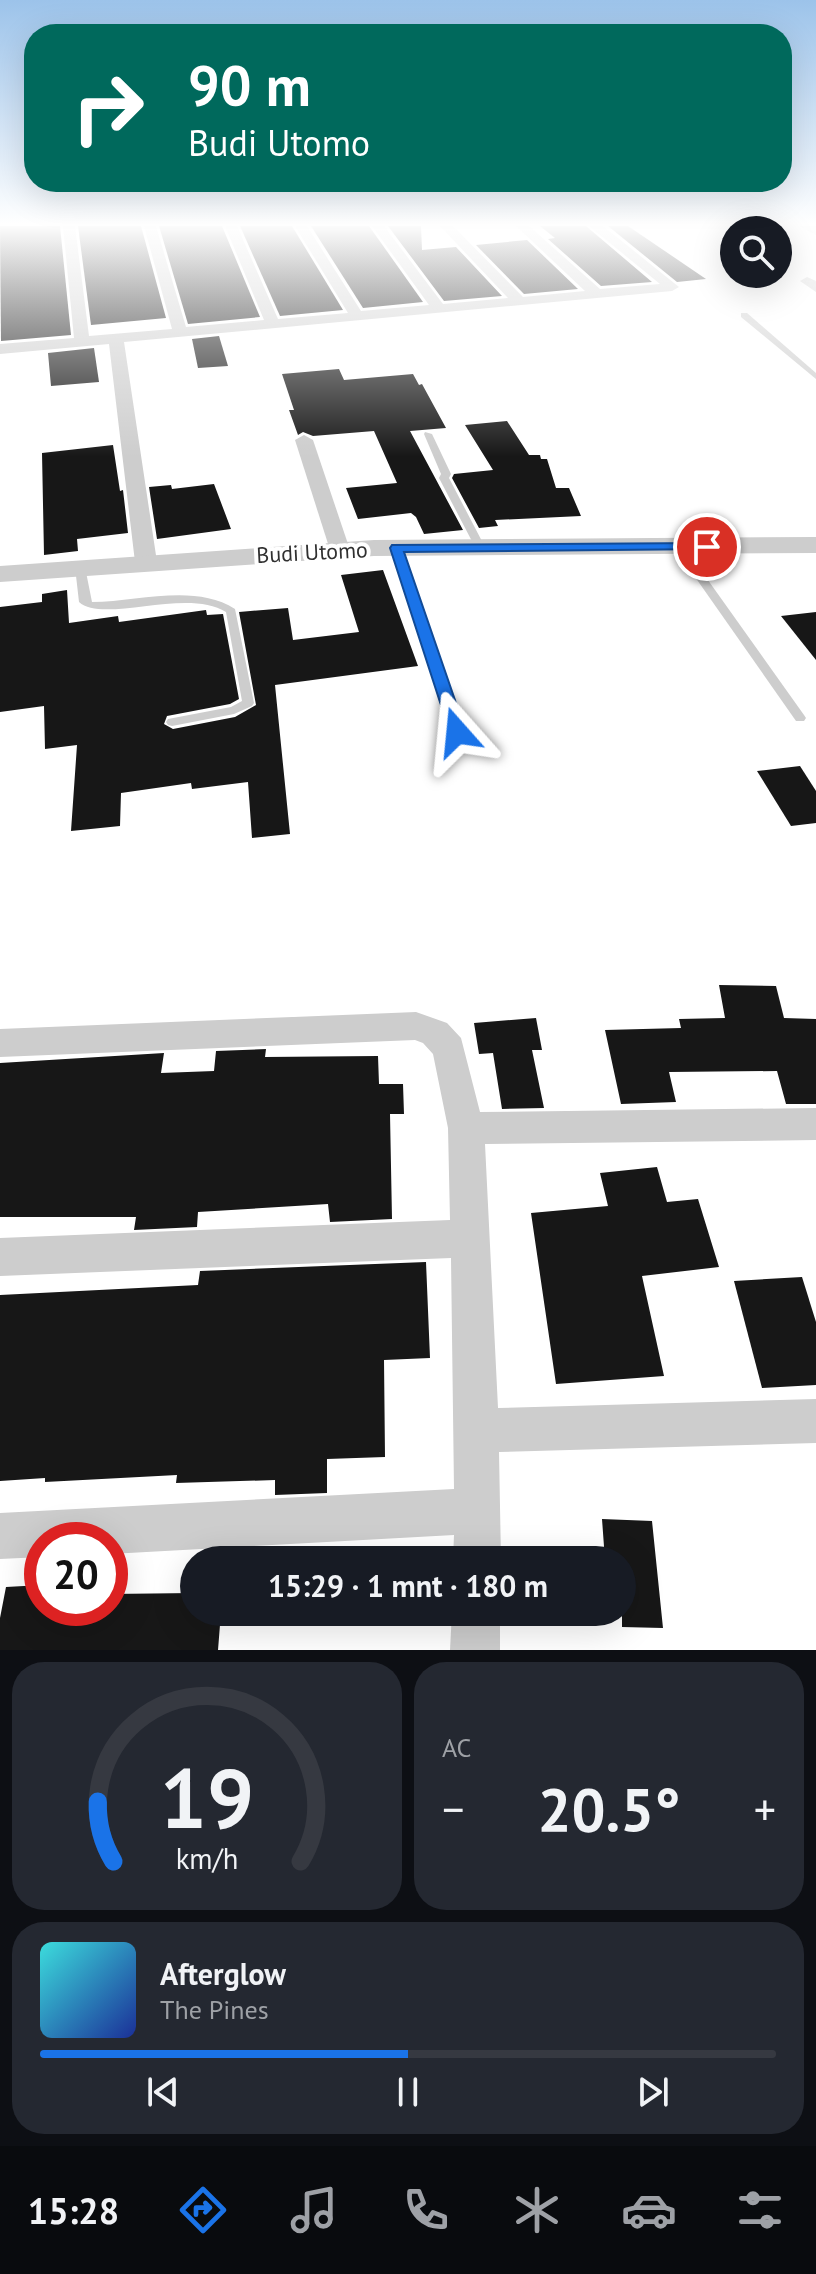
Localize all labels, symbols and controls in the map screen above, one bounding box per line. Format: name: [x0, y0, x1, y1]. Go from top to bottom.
text: 90 m: [188, 49, 311, 121]
icon: right: [56, 56, 160, 160]
text: Budi Utomo: [188, 119, 370, 166]
map controls: [720, 216, 792, 288]
button: search: [720, 216, 792, 288]
pin: [673, 513, 741, 581]
icon: arrive: [685, 525, 729, 569]
street label: Budi Utomo: [256, 535, 368, 569]
position arrow: [415, 690, 499, 774]
speed limit sign: 20: [24, 1522, 128, 1626]
text: 15:29 · 1 mnt · 180 m: [268, 1566, 548, 1605]
text: AC: [442, 1731, 471, 1764]
text: 19: [160, 1743, 254, 1851]
text: 20.5°: [537, 1770, 681, 1848]
text: −: [442, 1780, 464, 1837]
text: +: [754, 1780, 776, 1837]
text: km/h: [176, 1840, 238, 1877]
text: Afterglow: [160, 1954, 286, 1993]
text: The Pines: [160, 1993, 269, 2026]
icon: previous: [141, 2070, 185, 2114]
icon: pause: [386, 2070, 430, 2114]
icon: next: [631, 2070, 675, 2114]
icon: directions: [175, 2182, 231, 2238]
icon: music: [286, 2182, 342, 2238]
icon: phone: [398, 2182, 454, 2238]
icon: climate: [509, 2182, 565, 2238]
icon: car: [621, 2182, 677, 2238]
icon: filters: [732, 2182, 788, 2238]
text: 15:28: [28, 2187, 119, 2234]

